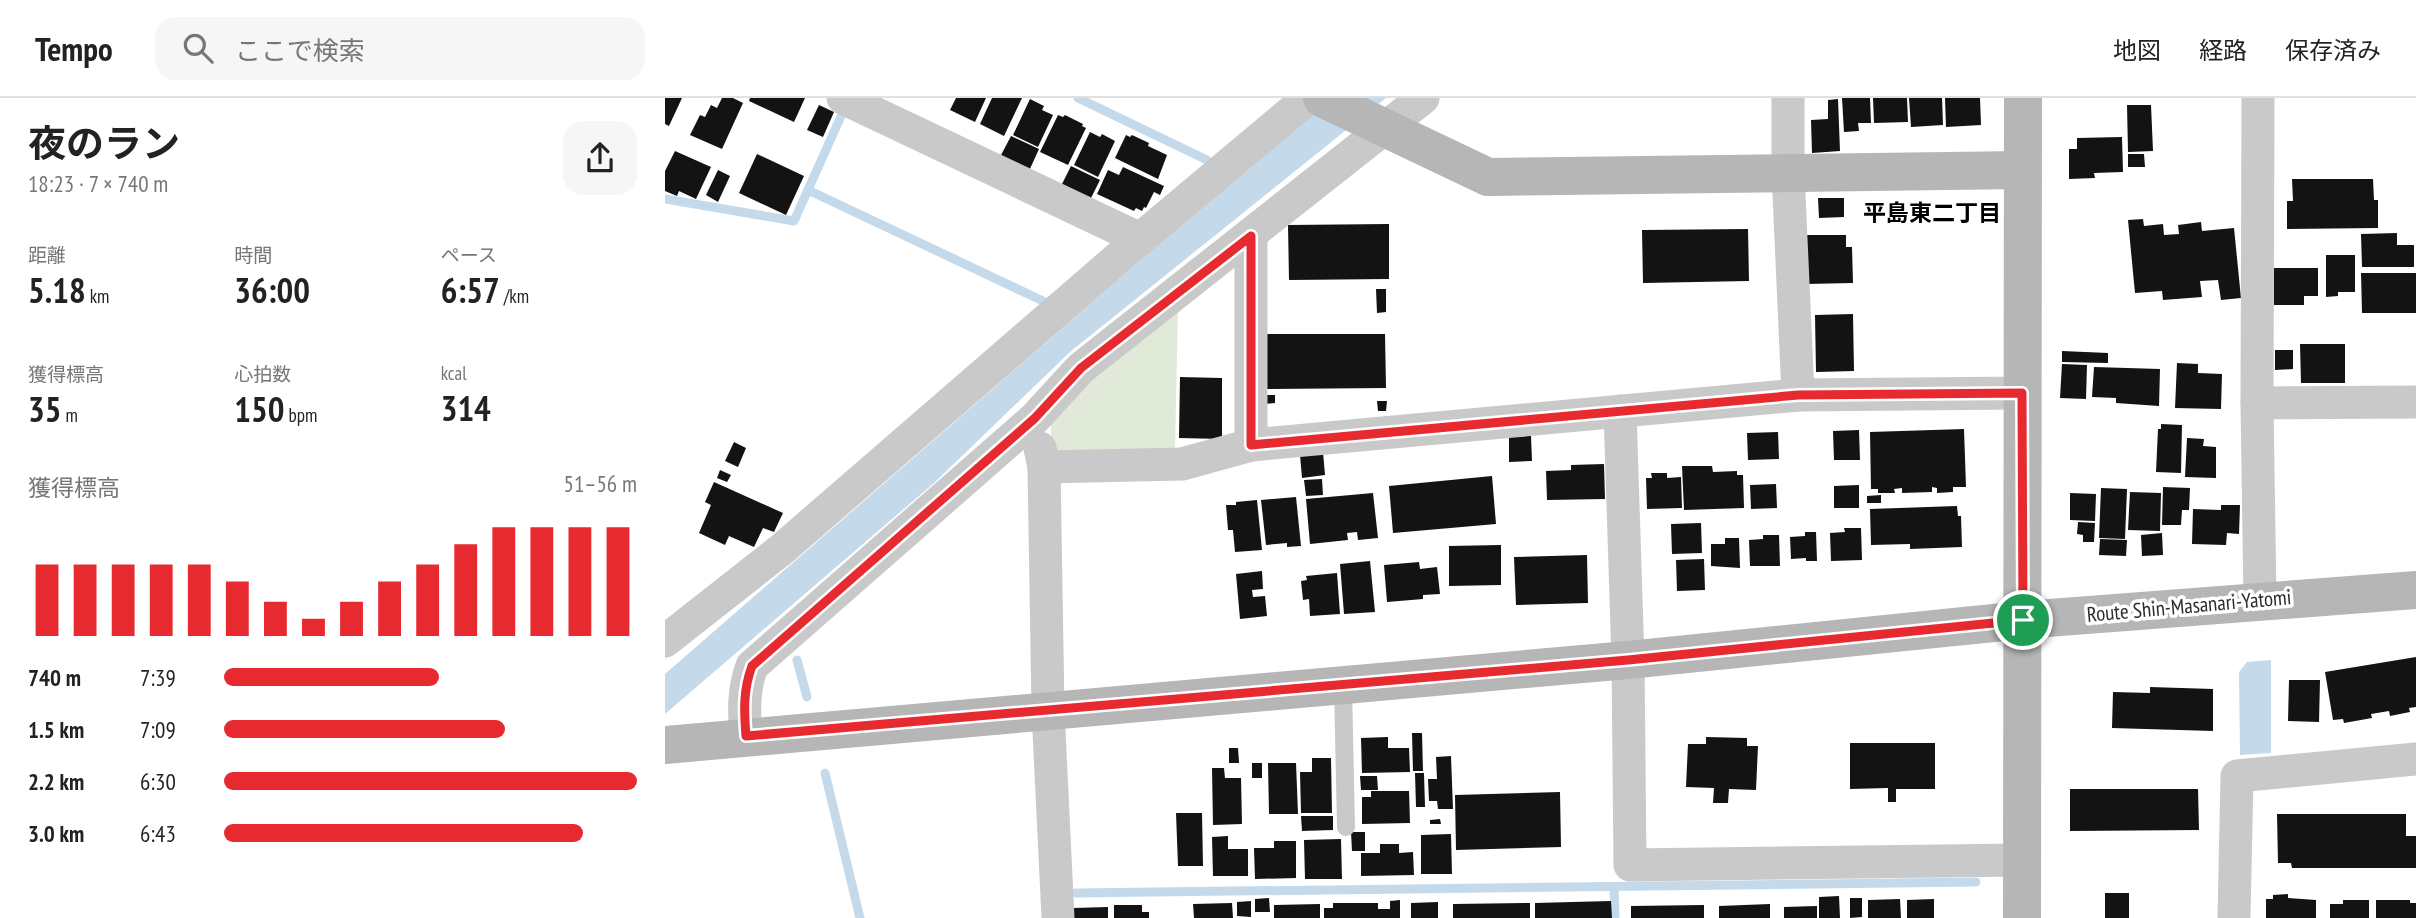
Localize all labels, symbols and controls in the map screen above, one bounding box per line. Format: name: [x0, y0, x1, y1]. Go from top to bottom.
search box: [155, 17, 645, 80]
text: Tempo: [35, 27, 113, 70]
icon: search: [179, 29, 217, 67]
text: ここで検索: [235, 34, 365, 67]
text: 地図: [2113, 35, 2161, 66]
text: 経路: [2199, 35, 2247, 66]
text: 保存済み: [2285, 35, 2381, 66]
text: 夜のラン: [28, 118, 180, 167]
button: share: [563, 121, 637, 195]
text: 18:23 · 7 × 740 m: [28, 169, 168, 198]
district label: 平島東二丁目: [1863, 198, 2001, 227]
text: 距離: [28, 243, 66, 267]
text: 時間: [234, 243, 272, 267]
text: ペース: [441, 243, 497, 267]
text: 5.18: [28, 267, 86, 313]
text: 36:00: [234, 267, 310, 313]
text: 6:57: [441, 267, 500, 313]
text: km: [86, 284, 109, 308]
text: /km: [500, 284, 529, 308]
text: kcal: [441, 361, 467, 385]
text: 獲得標高: [28, 362, 104, 386]
text: 心拍数: [234, 362, 291, 386]
text: 314: [441, 385, 491, 431]
text: 35: [28, 386, 61, 432]
text: 150: [234, 386, 285, 432]
text: m: [61, 403, 78, 427]
text: bpm: [285, 403, 317, 427]
text: 51–56 m: [564, 469, 637, 498]
text: 獲得標高: [28, 473, 120, 502]
street label: Route Shin-Masanari-Yatomi: [2086, 583, 2292, 628]
pin: [1993, 590, 2053, 650]
icon: arrive: [2004, 601, 2042, 639]
text: 740 m: [28, 663, 81, 692]
text: 7:39: [140, 663, 176, 692]
text: 1.5 km: [28, 715, 84, 744]
text: 7:09: [140, 715, 176, 744]
text: 2.2 km: [28, 767, 84, 796]
text: 6:30: [140, 767, 176, 796]
text: 3.0 km: [28, 819, 84, 848]
text: 6:43: [140, 819, 176, 848]

